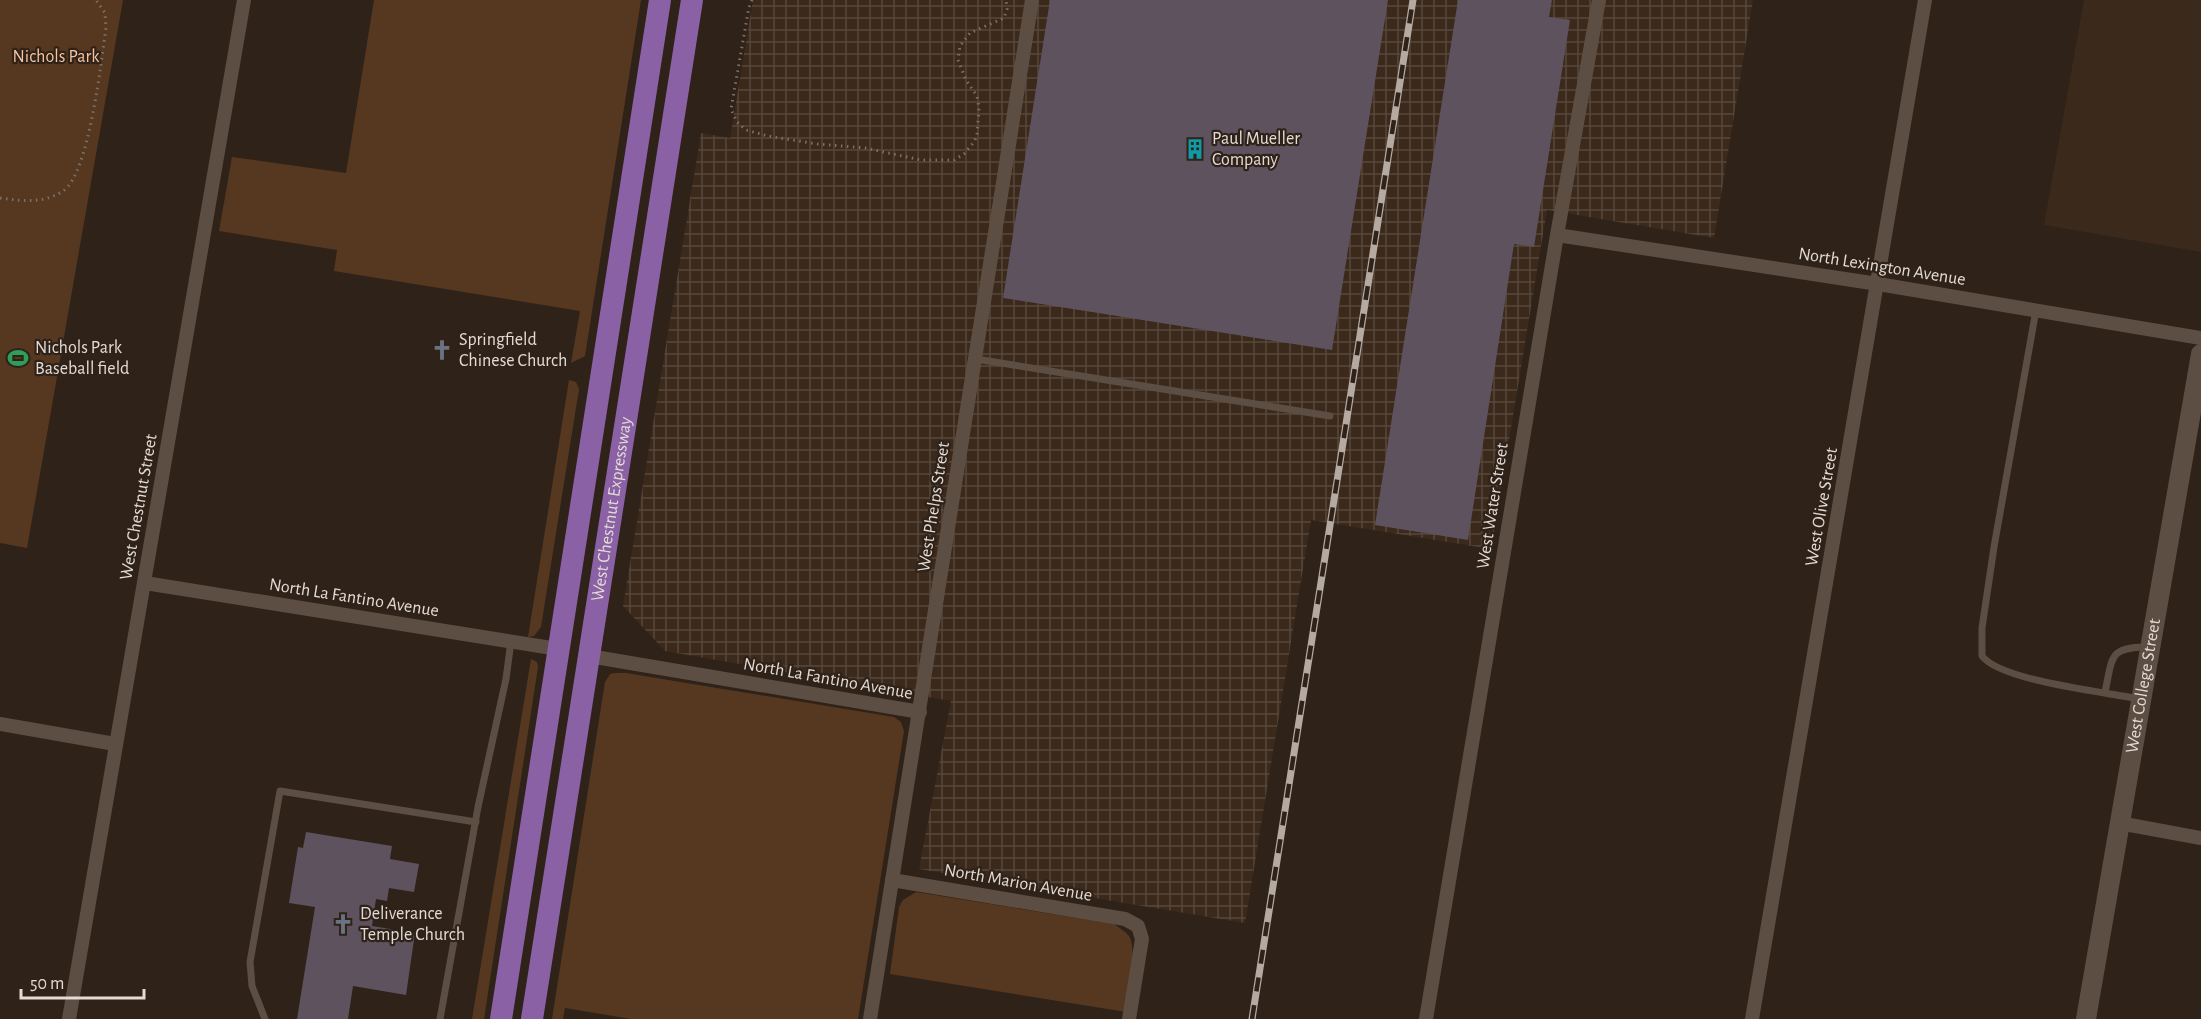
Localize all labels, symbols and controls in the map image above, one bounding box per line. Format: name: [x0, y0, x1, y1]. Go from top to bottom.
park label: Nichols Park: [13, 48, 100, 66]
place label: Paul Mueller Company: [1212, 130, 1300, 169]
building icon: Paul Mueller Company: [1183, 137, 1207, 161]
street label: North Lexington Avenue: [1797, 245, 1967, 289]
place label: Springfield Chinese Church: [459, 331, 567, 370]
church icon: Springfield Chinese Church: [430, 338, 454, 362]
place label: Nichols Park Baseball field: [35, 339, 129, 378]
sports icon: Nichols Park Baseball field: [6, 346, 30, 370]
street label: West Chestnut Expressway: [589, 416, 635, 603]
street label: West Chestnut Street: [117, 432, 161, 581]
street label: West Phelps Street: [915, 440, 953, 573]
street label: West Water Street: [1474, 441, 1512, 570]
street label: West Olive Street: [1803, 446, 1841, 568]
street label: North La Fantino Avenue: [268, 576, 440, 620]
street label: West College Street: [2123, 617, 2164, 755]
street label: North La Fantino Avenue: [742, 655, 914, 703]
street label: North Marion Avenue: [942, 861, 1094, 905]
place label: Deliverance Temple Church: [360, 905, 465, 944]
church icon: Deliverance Temple Church: [331, 912, 355, 936]
scale bar: [21, 962, 144, 1000]
text: 50 m: [30, 975, 64, 993]

